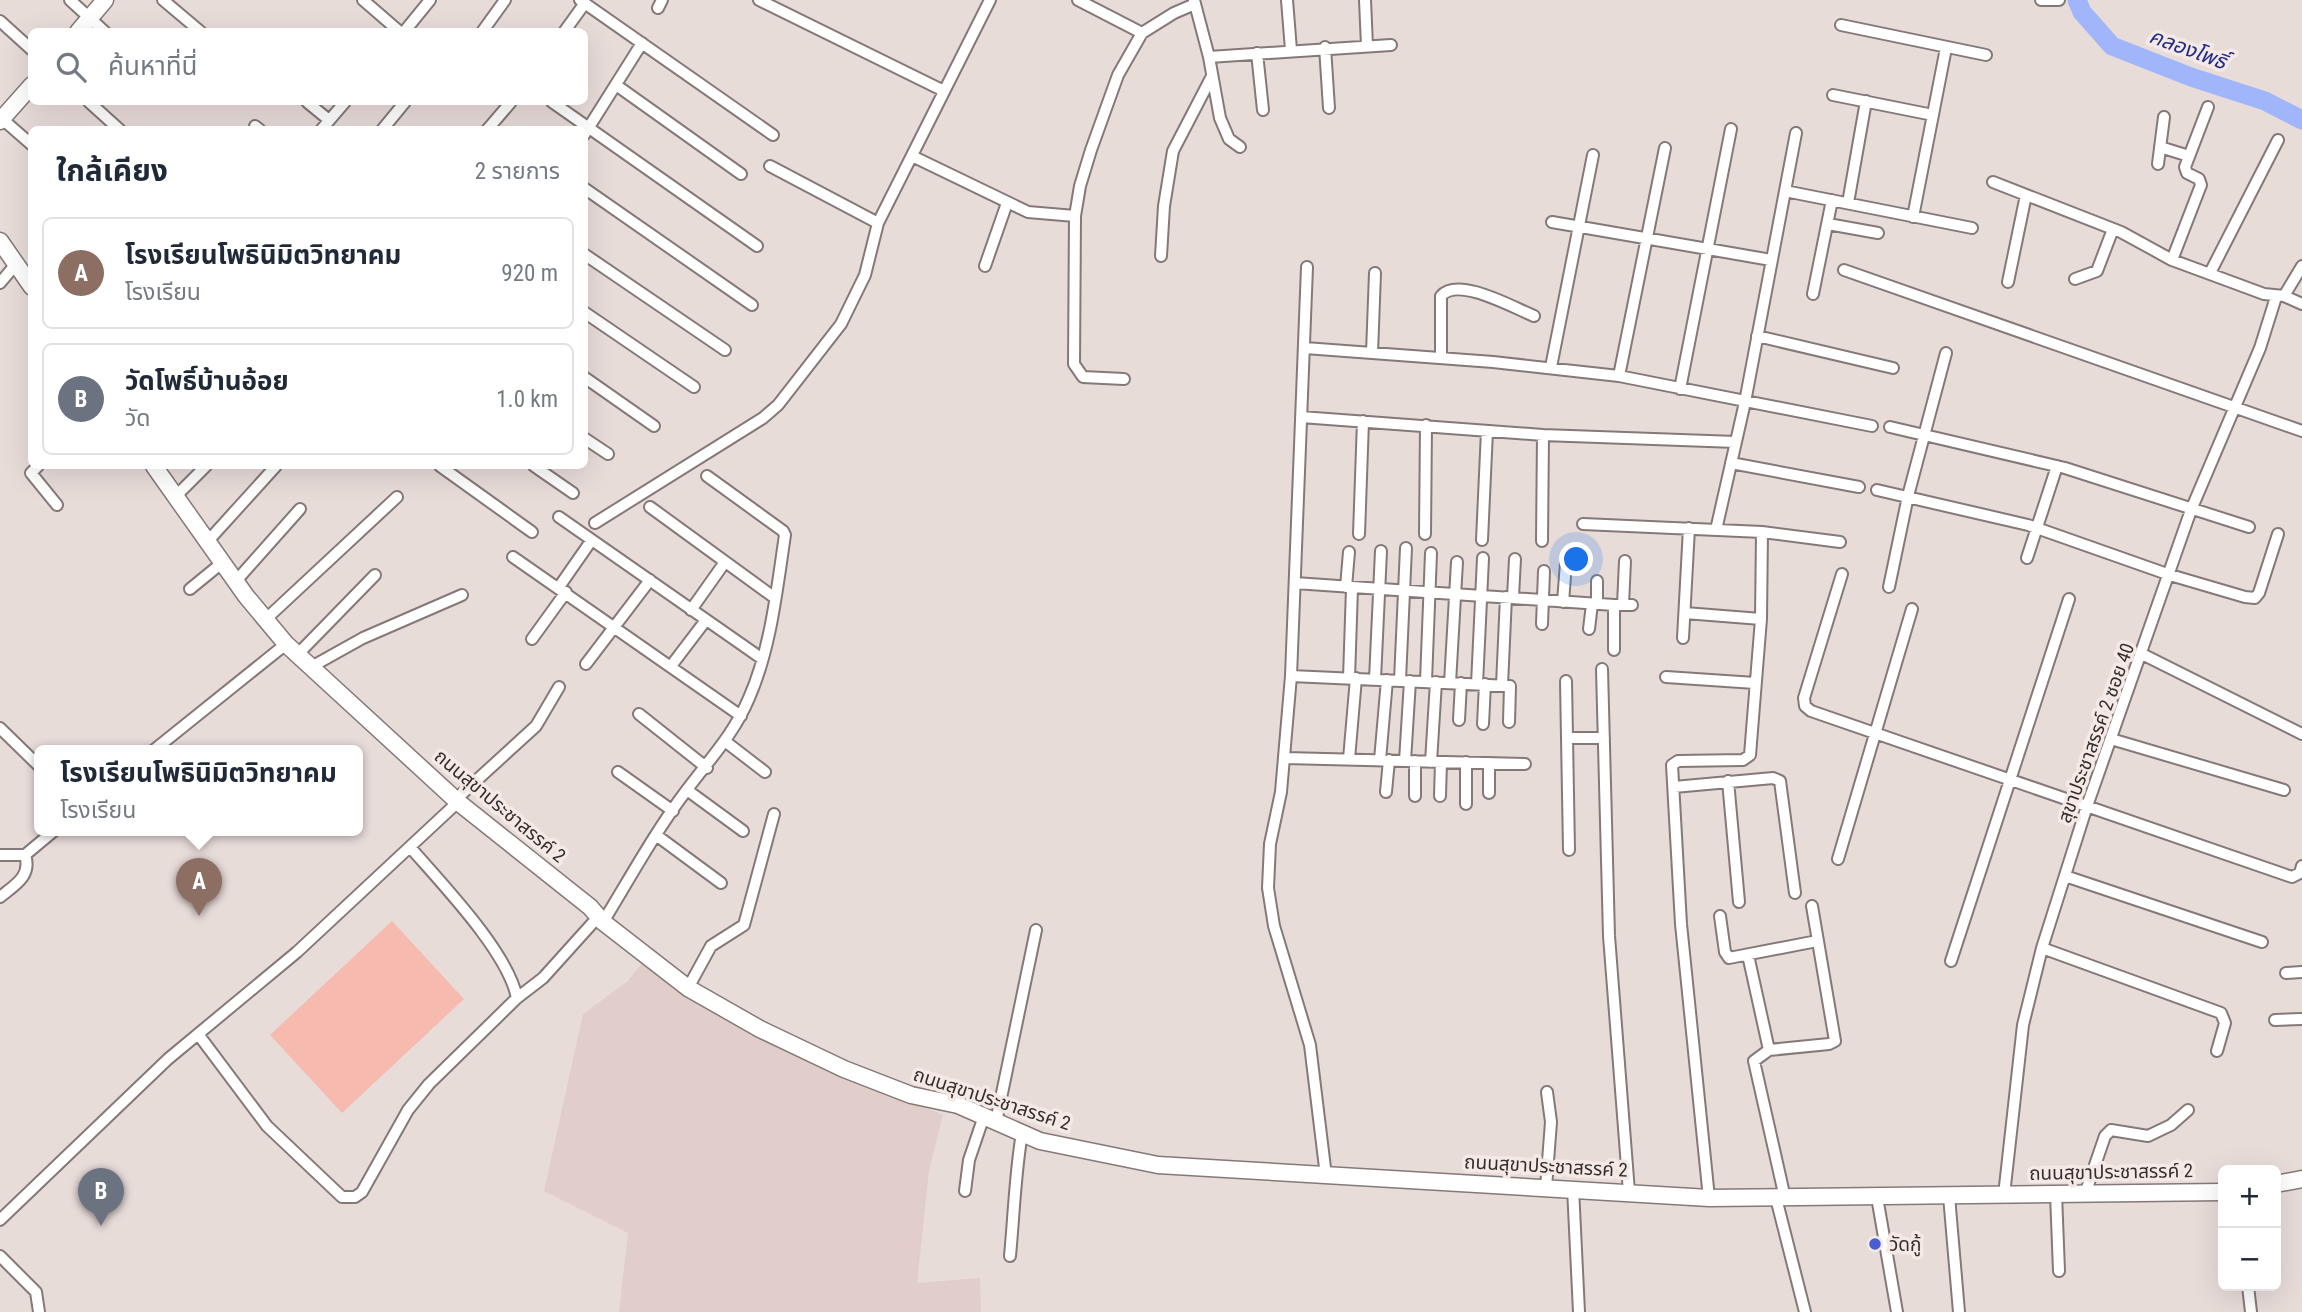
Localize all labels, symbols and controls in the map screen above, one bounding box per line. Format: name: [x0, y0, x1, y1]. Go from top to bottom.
water label: คลองโพธิ์: [2146, 23, 2235, 76]
search box: [28, 28, 588, 105]
icon: search: [52, 48, 90, 86]
text: ค้นหาที่นี่: [108, 51, 198, 81]
text: ใกล้เคียง: [56, 153, 168, 188]
text: 2 รายการ: [475, 158, 560, 185]
text: โรงเรียนโพธินิมิตวิทยาคม: [125, 240, 401, 270]
text: A: [74, 260, 88, 287]
text: 920 m: [501, 260, 558, 287]
text: โรงเรียน: [125, 279, 201, 306]
text: วัดโพธิ์บ้านอ้อย: [125, 366, 289, 396]
text: B: [75, 386, 87, 413]
text: 1.0 km: [496, 386, 558, 413]
text: วัด: [125, 405, 150, 432]
your location: [1559, 542, 1593, 576]
street label: สุขาประชาสรรค์ 2 ซอย 40: [2053, 640, 2139, 826]
popup: [34, 745, 363, 836]
street label: ถนนสุขาประชาสรรค์ 2: [430, 745, 570, 867]
text: โรงเรียนโพธินิมิตวิทยาคม: [60, 758, 337, 788]
text: โรงเรียน: [60, 797, 136, 824]
pin: A: [176, 858, 222, 916]
street label: ถนนสุขาประชาสรรค์ 2: [911, 1063, 1073, 1135]
street label: ถนนสุขาประชาสรรค์ 2: [1464, 1150, 1628, 1182]
street label: ถนนสุขาประชาสรรค์ 2: [2029, 1159, 2193, 1185]
map controls: [2218, 1165, 2281, 1291]
button: +: [2218, 1165, 2281, 1228]
pin: B: [78, 1168, 124, 1226]
button: −: [2218, 1228, 2281, 1291]
place label: วัดกู้: [1889, 1233, 1921, 1257]
marker: วัดกู้: [1867, 1236, 1883, 1252]

